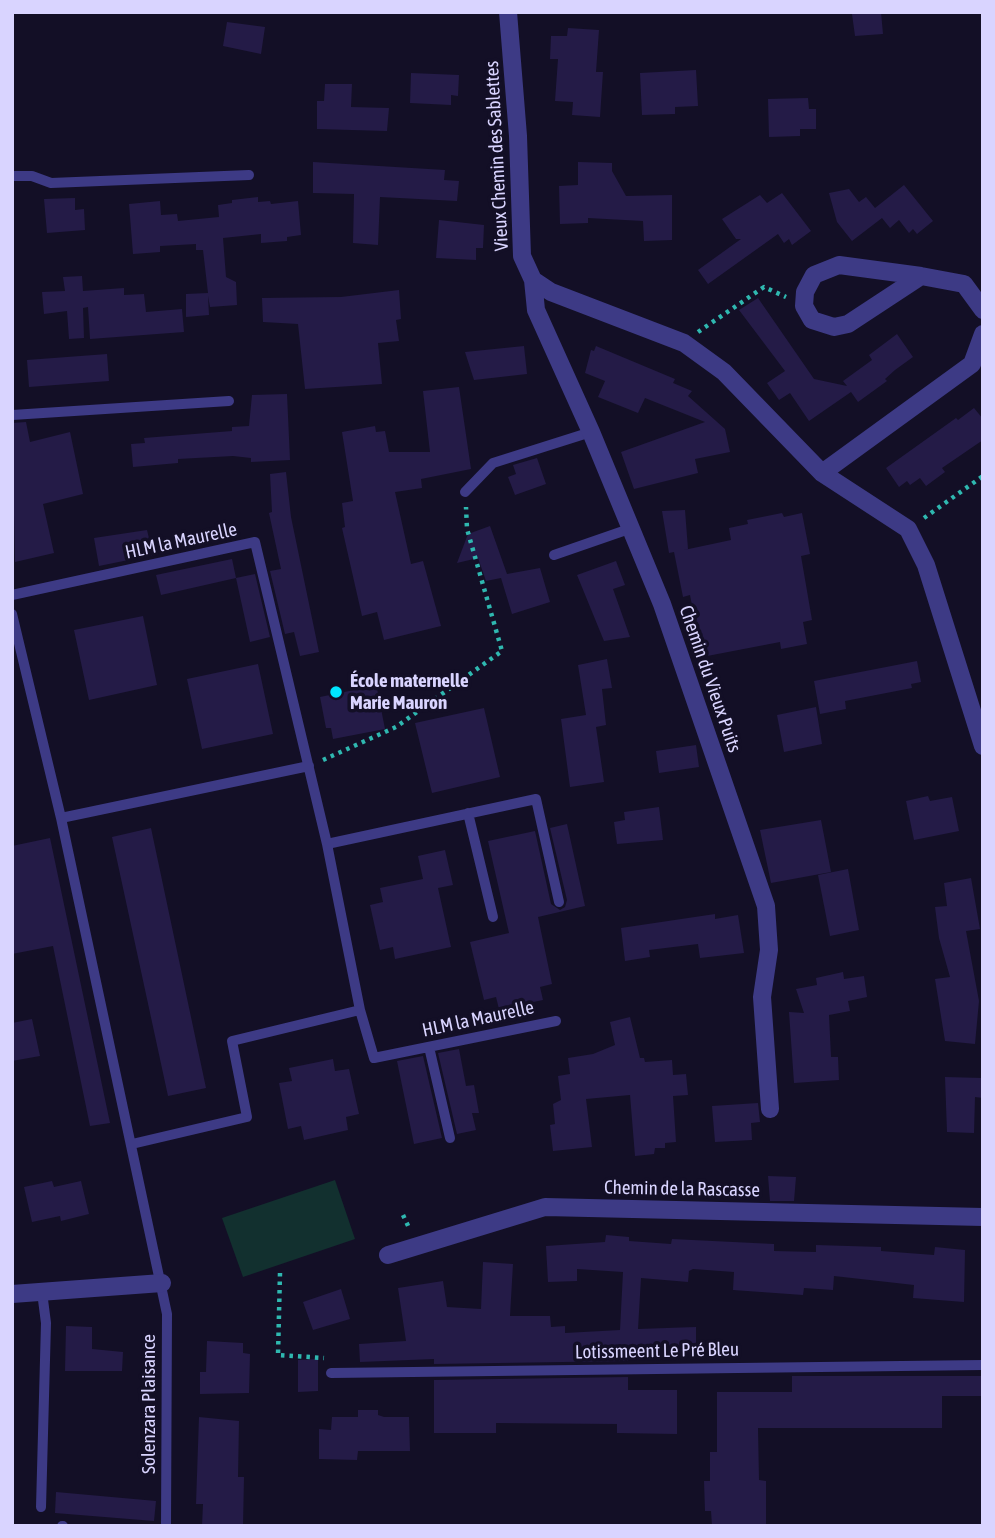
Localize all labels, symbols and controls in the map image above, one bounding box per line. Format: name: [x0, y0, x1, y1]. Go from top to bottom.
street label: Vieux Chemin des Sablettes: [481, 60, 513, 252]
street label: HLM la Maurelle: [123, 518, 239, 564]
street label: Chemin du Vieux Puits: [674, 603, 746, 755]
place label: École maternelle Marie Mauron: [350, 670, 469, 714]
marker: École maternelle Marie Mauron: [328, 684, 344, 700]
street label: HLM la Maurelle: [420, 996, 536, 1042]
street label: Chemin de la Rascasse: [604, 1176, 760, 1202]
street label: Solenzara Plaisance: [138, 1334, 160, 1474]
street label: Lotissmeent Le Pré Bleu: [575, 1338, 739, 1364]

